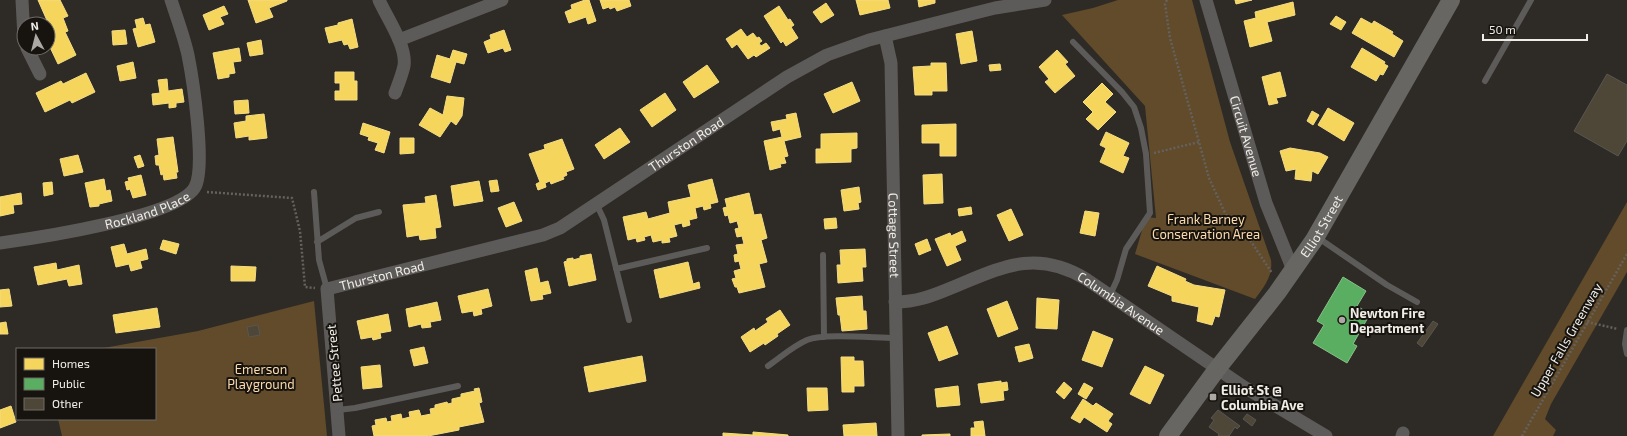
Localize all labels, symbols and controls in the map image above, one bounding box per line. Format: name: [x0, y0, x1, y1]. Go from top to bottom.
north arrow: [16, 16, 56, 56]
scale bar: [1483, 16, 1587, 42]
text: N: [30, 19, 40, 33]
text: 50 m: [1489, 22, 1516, 36]
street label: Circuit Avenue: [1227, 94, 1266, 179]
street label: Thurston Road: [645, 113, 727, 175]
street label: Rockland Place: [103, 188, 193, 232]
street label: Elliot Street: [1296, 192, 1346, 260]
street label: Cottage Street: [885, 193, 903, 278]
park label: Frank Barney Conservation Area: [1152, 211, 1260, 242]
street label: Thurston Road: [338, 257, 426, 294]
street label: Columbia Avenue: [1075, 268, 1167, 338]
street label: Upper Falls Greenway: [1527, 280, 1605, 400]
place label: Newton Fire Department: [1350, 305, 1425, 336]
marker: Newton Fire Department: [1337, 315, 1347, 325]
street label: Pettee Street: [323, 324, 345, 402]
legend: [16, 348, 156, 420]
text: Homes: [52, 356, 90, 370]
park label: Emerson Playground: [227, 361, 295, 392]
text: Public: [52, 376, 85, 390]
place label: Elliot St @ Columbia Ave: [1221, 382, 1304, 413]
marker: Elliot St @ Columbia Ave: [1208, 392, 1218, 402]
text: Other: [52, 396, 83, 410]

